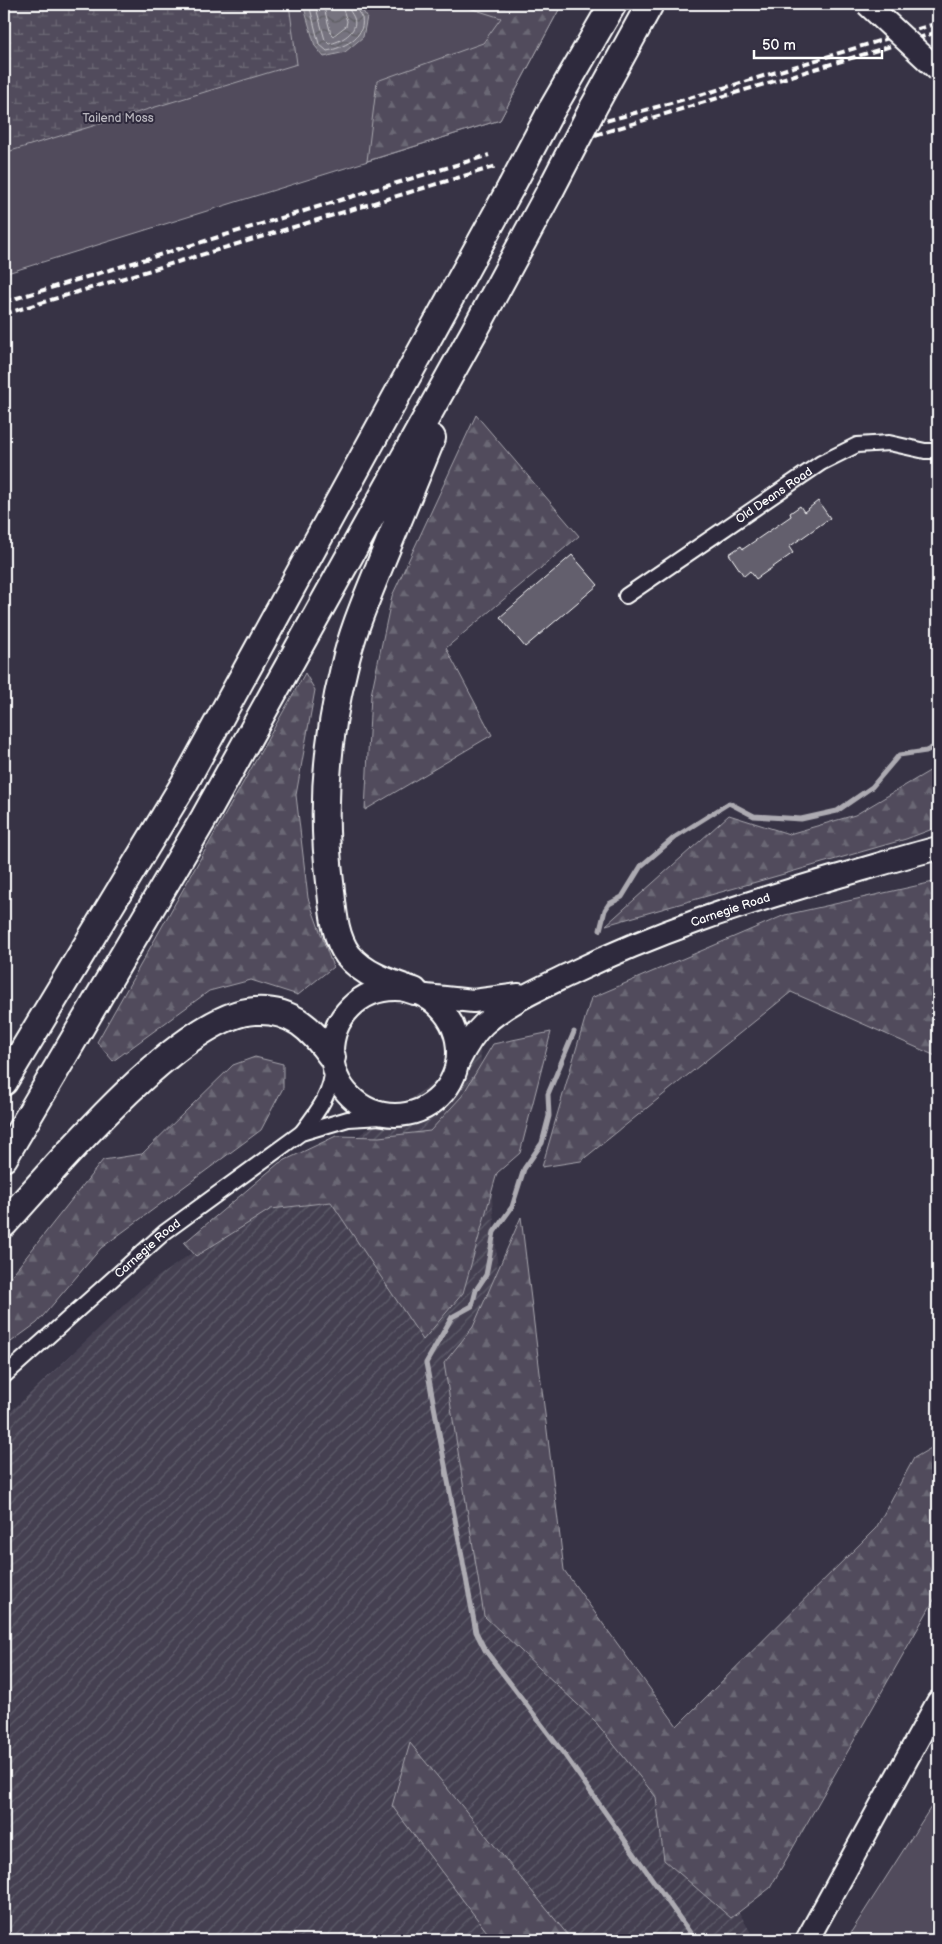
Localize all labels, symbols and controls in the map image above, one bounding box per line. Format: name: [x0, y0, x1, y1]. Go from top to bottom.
scale bar: [754, 28, 882, 60]
text: 50 m: [762, 36, 796, 55]
park label: Tailend Moss: [82, 111, 154, 126]
street label: Old Deans Road: [733, 464, 815, 527]
street label: Carnegie Road: [689, 890, 772, 931]
street label: Carnegie Road: [112, 1216, 184, 1282]

